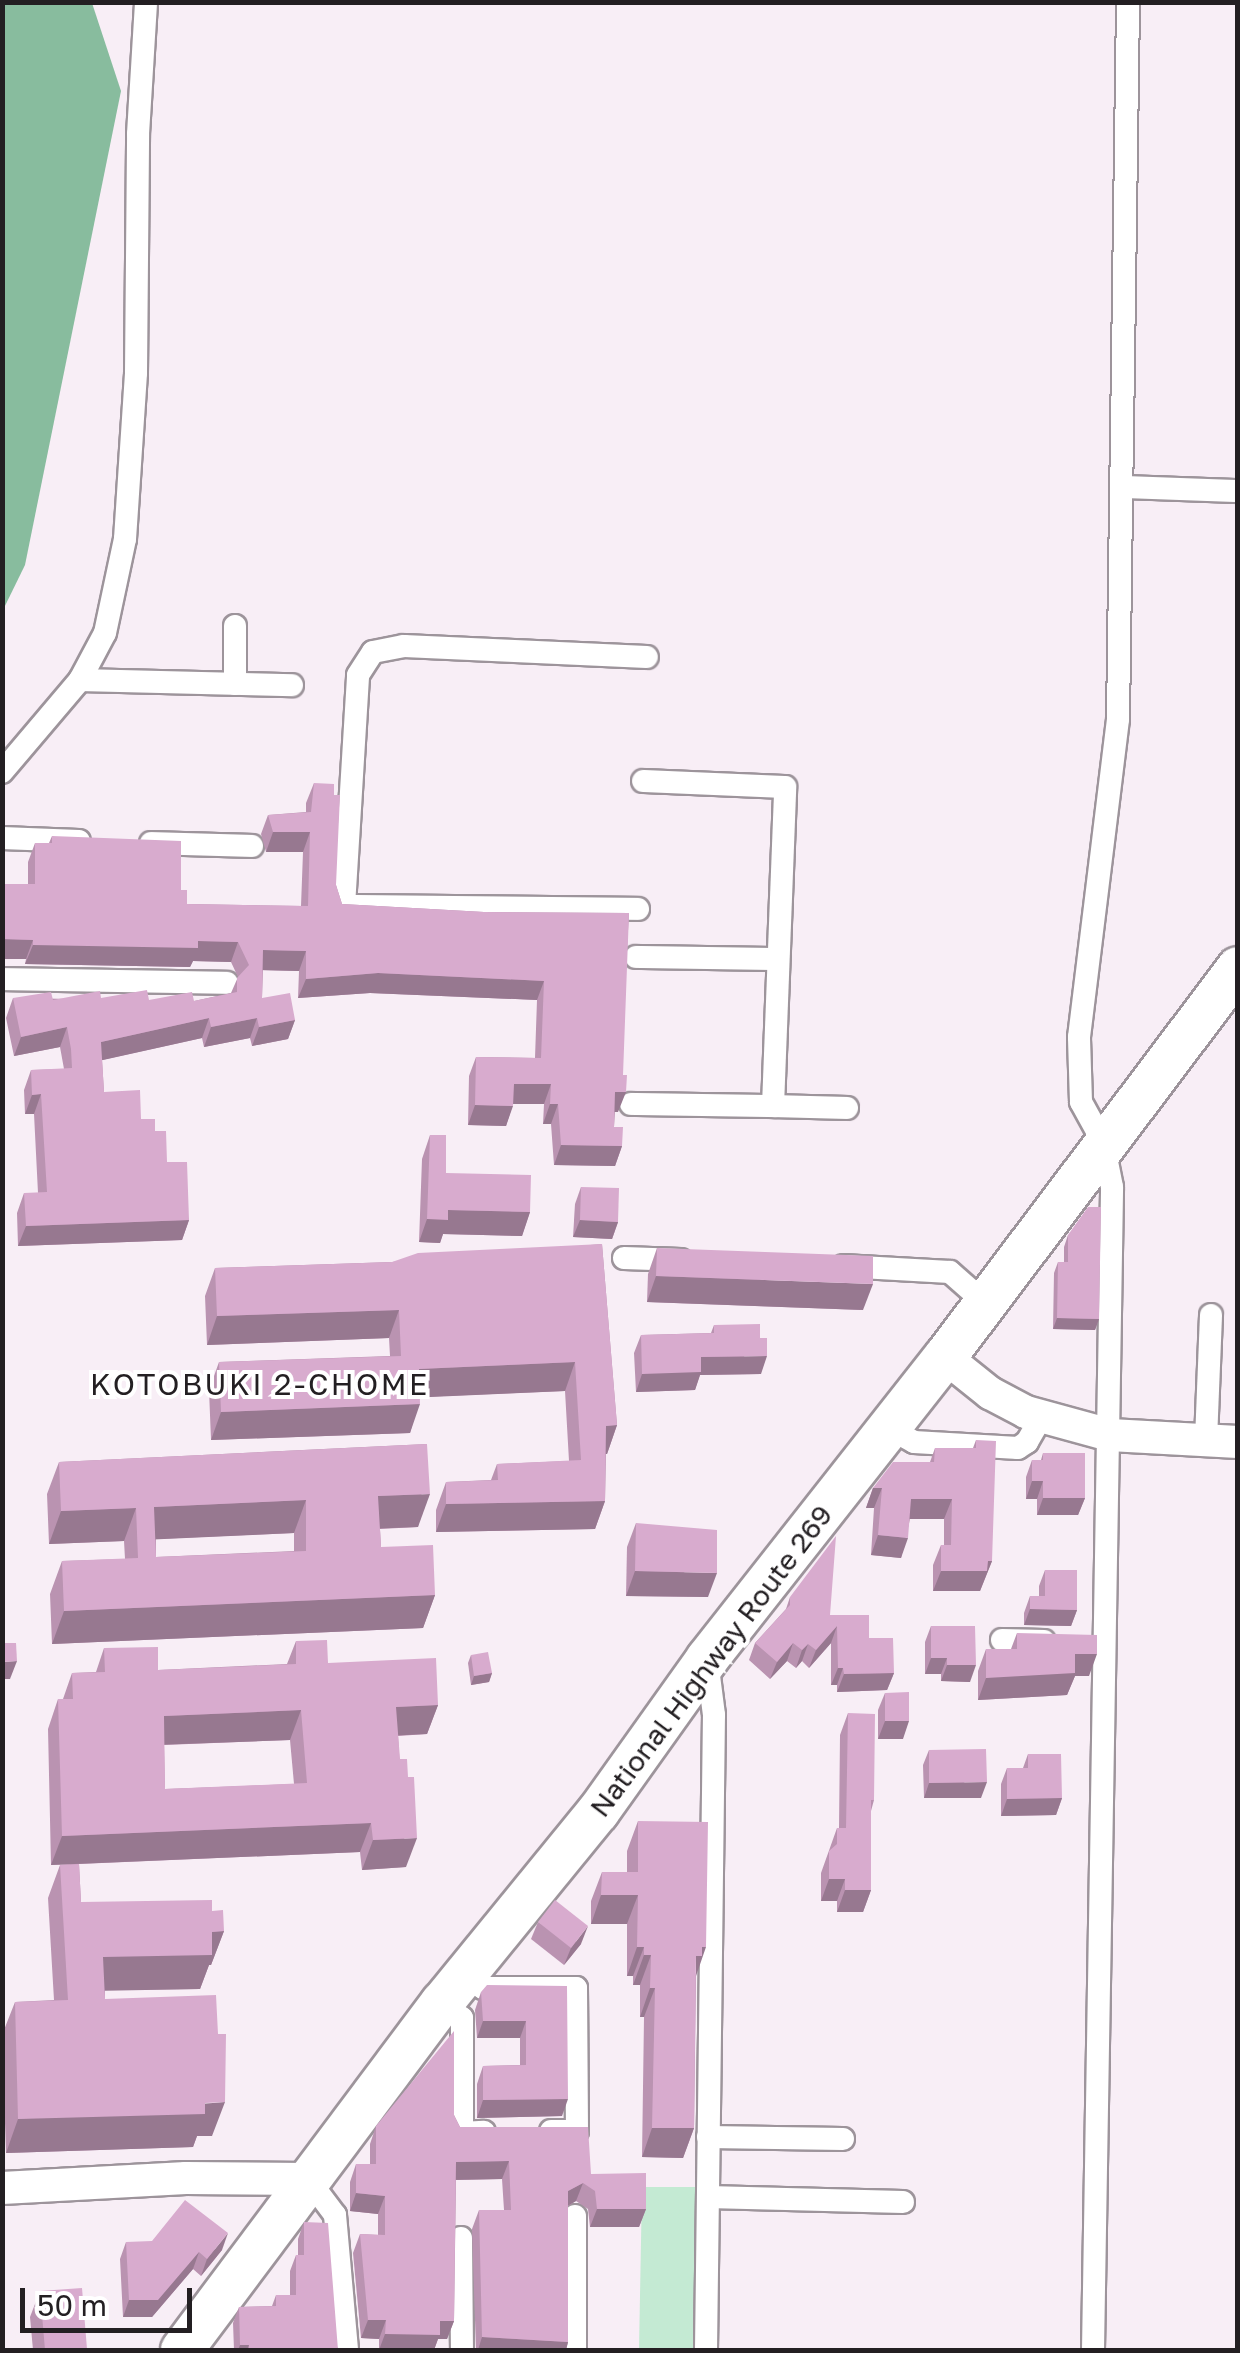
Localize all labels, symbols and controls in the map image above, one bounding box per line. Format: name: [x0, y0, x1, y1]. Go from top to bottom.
district label: KOTOBUKI 2-CHOME: [90, 1366, 430, 1402]
street label: National Highway Route 269: [583, 1499, 839, 1823]
scale bar: [25, 2268, 198, 2330]
text: 50 m: [37, 2287, 107, 2323]

